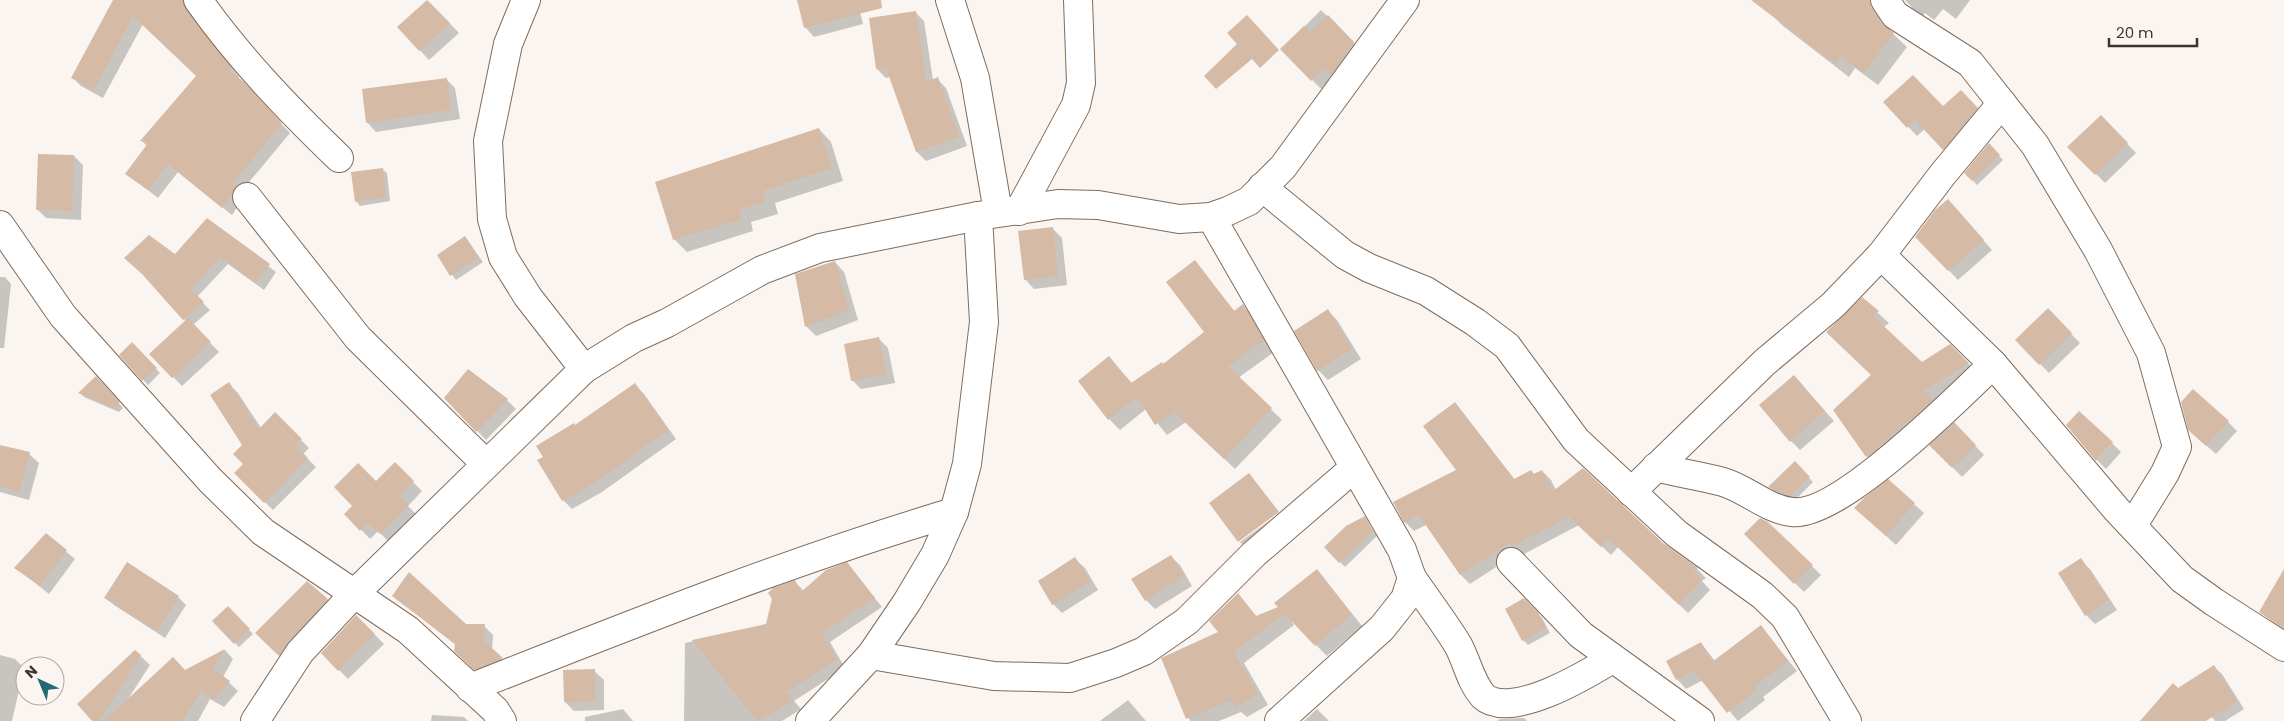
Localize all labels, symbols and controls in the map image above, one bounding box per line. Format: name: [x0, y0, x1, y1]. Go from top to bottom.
scale bar: [2109, 15, 2196, 47]
text: 20 m: [2116, 22, 2154, 43]
north arrow: [15, 656, 65, 706]
text: N: [20, 661, 42, 682]

